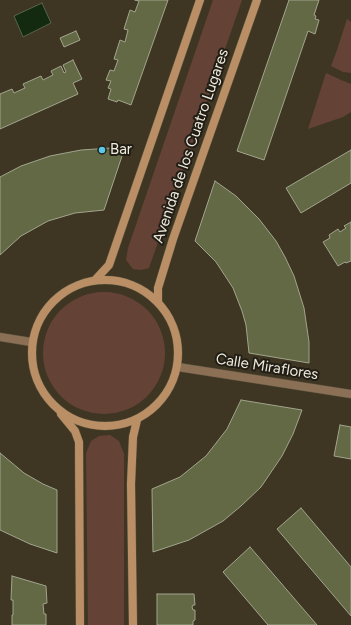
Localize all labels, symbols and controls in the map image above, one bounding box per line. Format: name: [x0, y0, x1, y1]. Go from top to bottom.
street label: Avenida de los Cuatro Lugares: [149, 47, 233, 245]
place label: Bar: [110, 141, 132, 159]
marker: Bar: [97, 145, 107, 155]
street label: Calle Miraflores: [214, 350, 320, 384]

